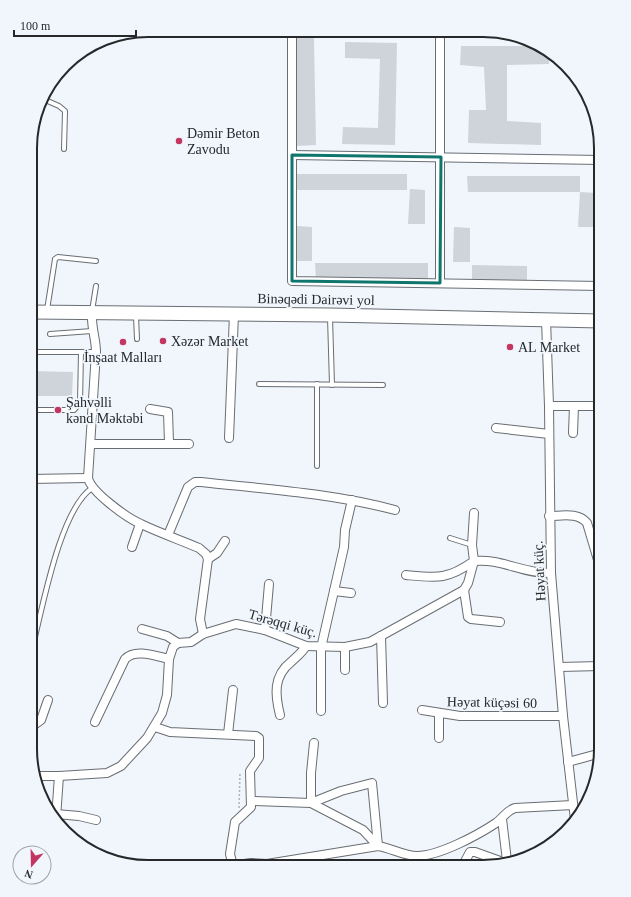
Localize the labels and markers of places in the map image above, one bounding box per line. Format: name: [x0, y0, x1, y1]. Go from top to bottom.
place label: Dəmir Beton Zavodu: [187, 126, 260, 157]
marker: Dəmir Beton Zavodu: [174, 136, 184, 146]
place label: Xəzər Market: [171, 334, 248, 349]
marker: Xəzər Market: [158, 336, 168, 346]
marker: İnşaat Malları: [118, 337, 128, 347]
place label: AL Market: [518, 340, 580, 355]
marker: AL Market: [505, 342, 515, 352]
place label: İnşaat Malları: [84, 350, 162, 365]
place label: Şahvəlli kənd Məktəbi: [66, 395, 143, 426]
marker: Şahvəlli kənd Məktəbi: [53, 405, 63, 415]

